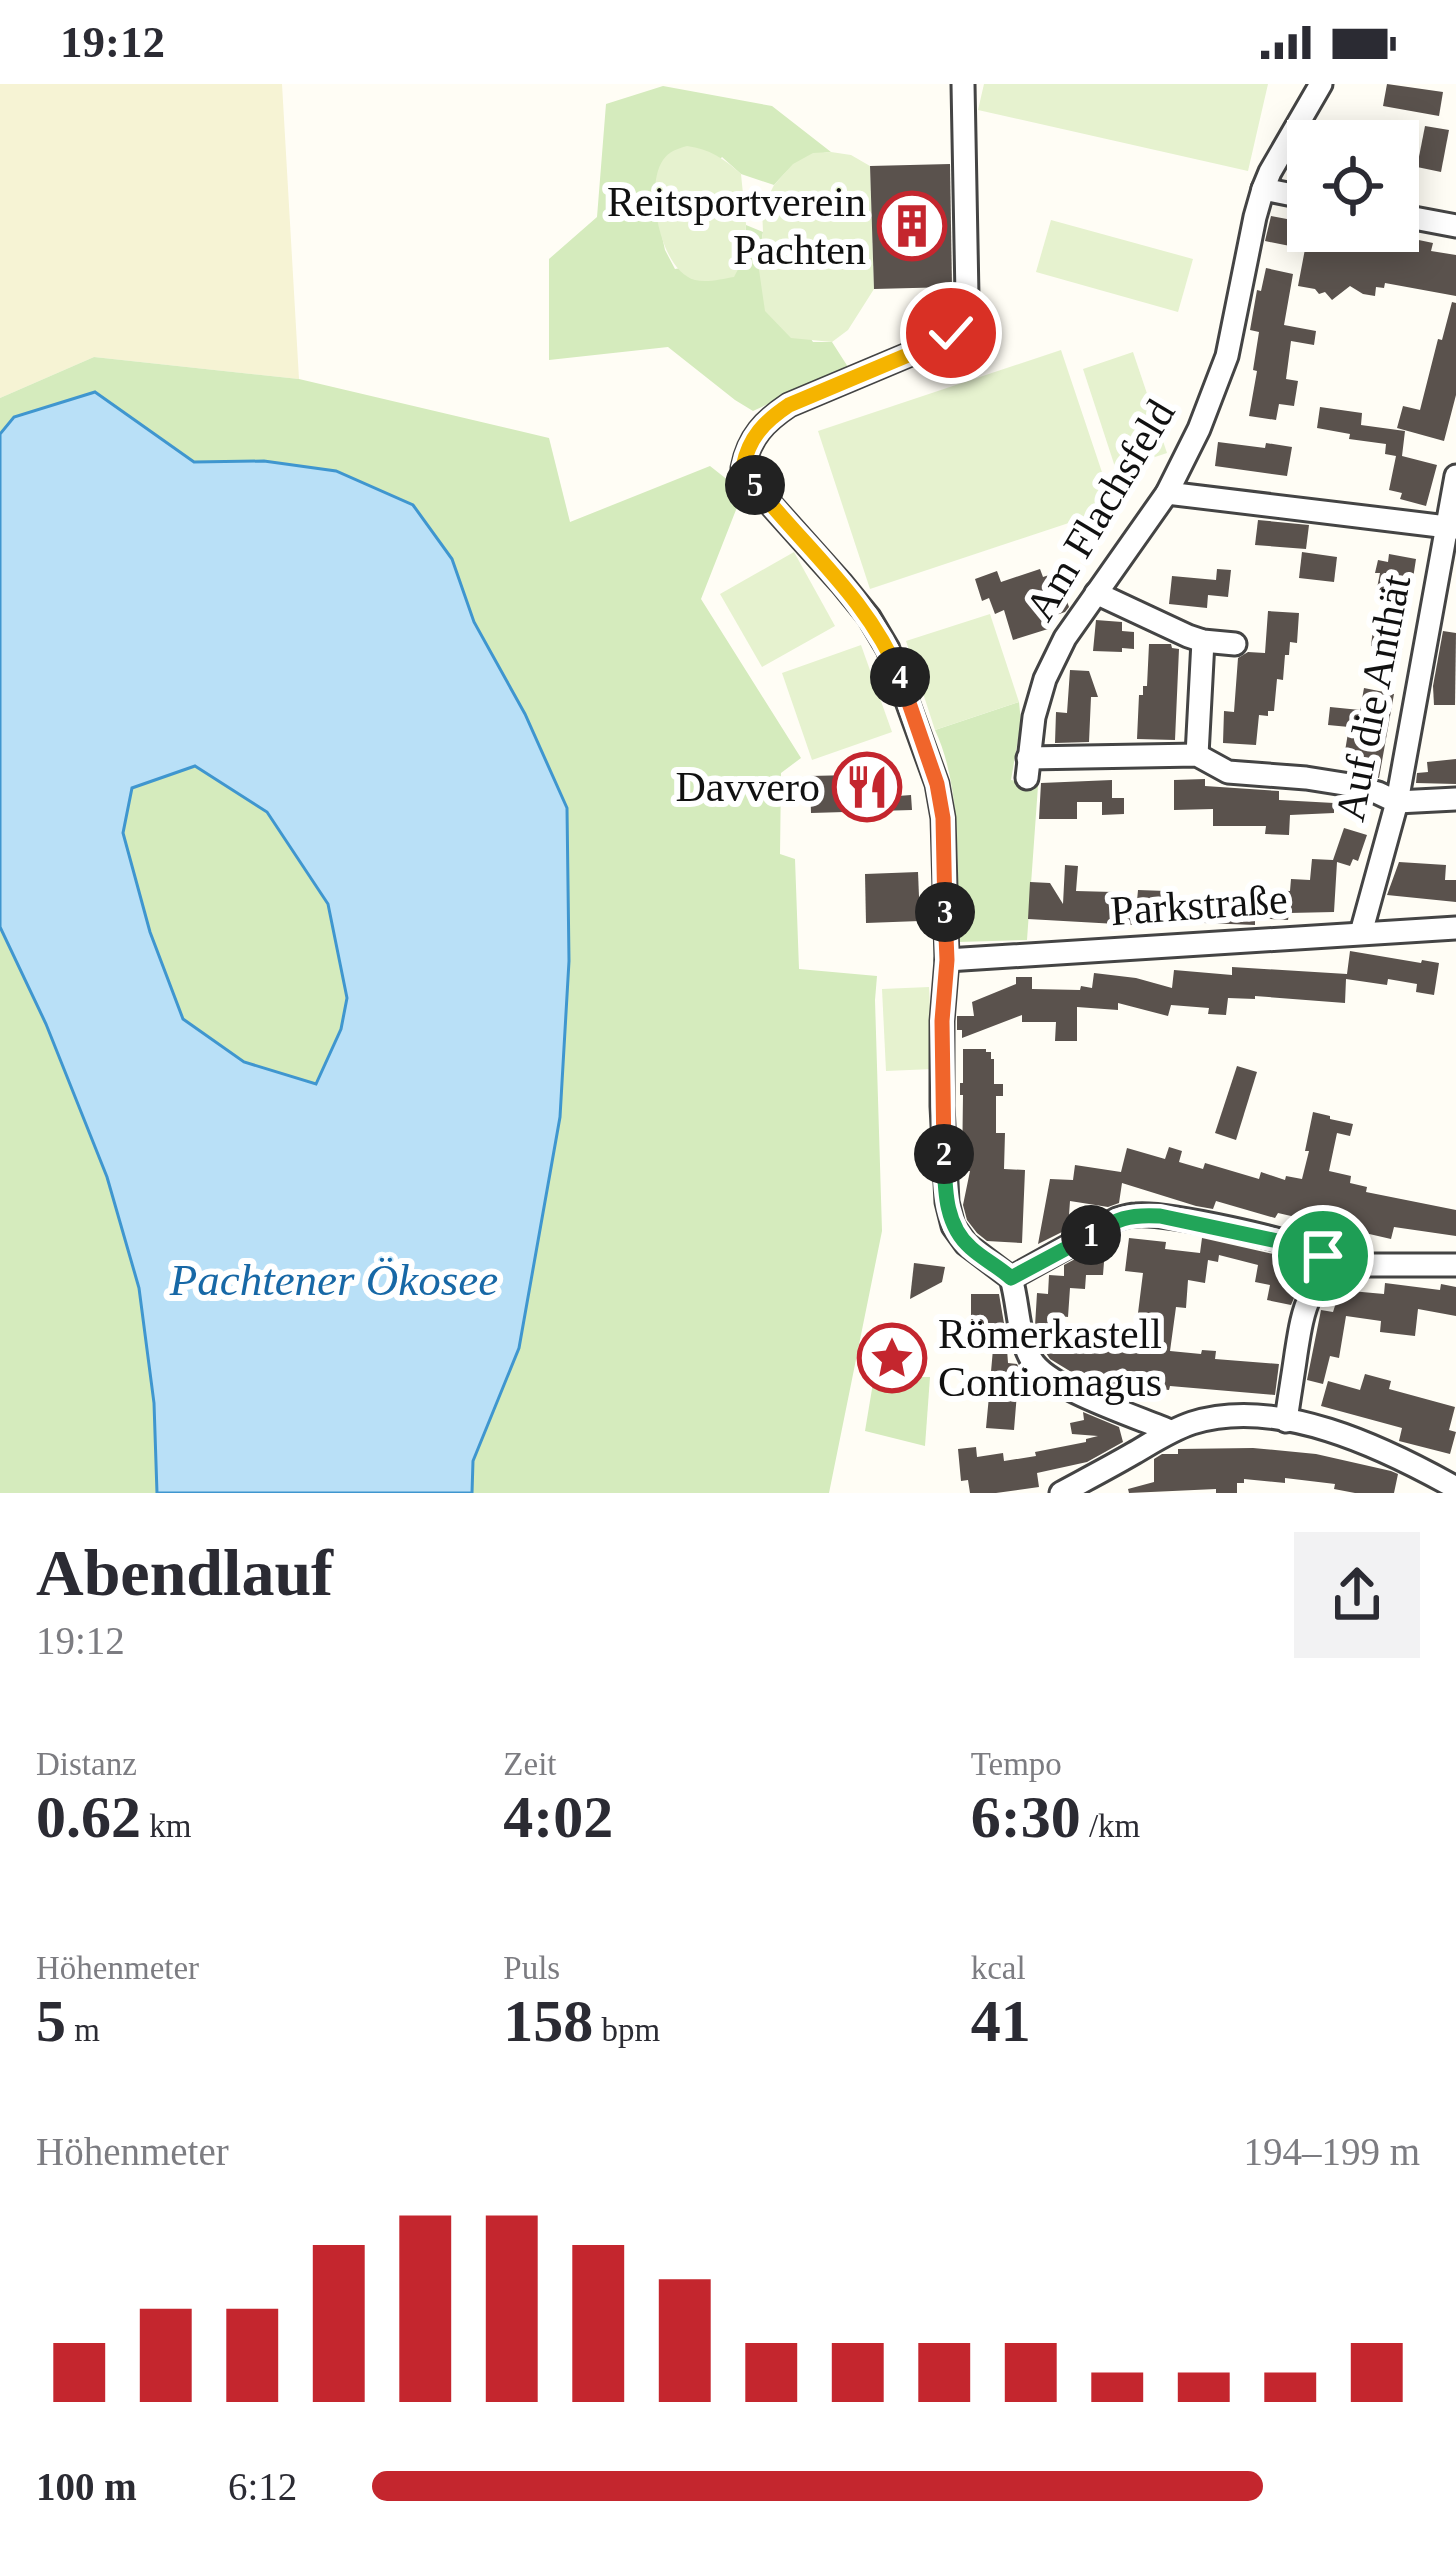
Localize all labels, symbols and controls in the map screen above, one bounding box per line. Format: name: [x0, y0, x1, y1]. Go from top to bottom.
text: 19:12: [60, 17, 165, 67]
map controls: [1287, 120, 1419, 252]
button: locate: [1287, 120, 1419, 252]
place label: Reitsportverein Pachten: [607, 179, 866, 273]
building icon: Reitsportverein Pachten: [877, 191, 947, 261]
pin: [900, 282, 1002, 384]
icon: check: [918, 300, 984, 366]
street label: Am Flachsfeld: [1016, 392, 1184, 628]
pin: 5: [725, 455, 785, 515]
text: 5: [747, 467, 763, 503]
street label: Auf die Anthät: [1327, 571, 1419, 825]
pin: 4: [870, 647, 930, 707]
text: 4: [892, 659, 908, 695]
restaurant icon: Davvero: [832, 752, 902, 822]
place label: Davvero: [675, 764, 820, 810]
street label: Parkstraße: [1109, 876, 1289, 934]
pin: 3: [915, 882, 975, 942]
text: 3: [937, 894, 953, 930]
pin: 2: [914, 1124, 974, 1184]
text: 2: [936, 1136, 952, 1172]
pin: 1: [1061, 1205, 1121, 1265]
pin: [1272, 1205, 1374, 1307]
text: 1: [1083, 1217, 1099, 1253]
icon: arrive: [1290, 1223, 1356, 1289]
water label: Pachtener Ökosee: [169, 1255, 498, 1305]
place label: Römerkastell Contiomagus: [938, 1311, 1162, 1405]
place icon: Römerkastell Contiomagus: [857, 1323, 927, 1393]
button: share: [1294, 1532, 1420, 1658]
text: Abendlauf: [36, 1536, 333, 1609]
text: 19:12: [36, 1619, 125, 1662]
text: Distanz: [36, 1746, 137, 1782]
text: Zeit: [503, 1746, 556, 1782]
text: Tempo: [971, 1746, 1062, 1782]
text: 0.62: [36, 1784, 141, 1850]
text: 4:02: [503, 1784, 613, 1850]
text: 6:30: [971, 1784, 1081, 1850]
text: km: [141, 1808, 191, 1844]
text: /km: [1081, 1808, 1140, 1844]
text: Höhenmeter: [36, 1950, 199, 1986]
text: Puls: [503, 1950, 560, 1986]
text: kcal: [971, 1950, 1026, 1986]
text: 5: [36, 1988, 66, 2054]
text: 158: [503, 1988, 593, 2054]
text: 41: [971, 1988, 1031, 2054]
text: m: [66, 2012, 100, 2048]
text: bpm: [593, 2012, 660, 2048]
text: Höhenmeter: [36, 2130, 229, 2173]
text: 194–199 m: [1243, 2130, 1420, 2173]
text: 100 m: [36, 2465, 137, 2508]
text: 6:12: [228, 2465, 297, 2508]

